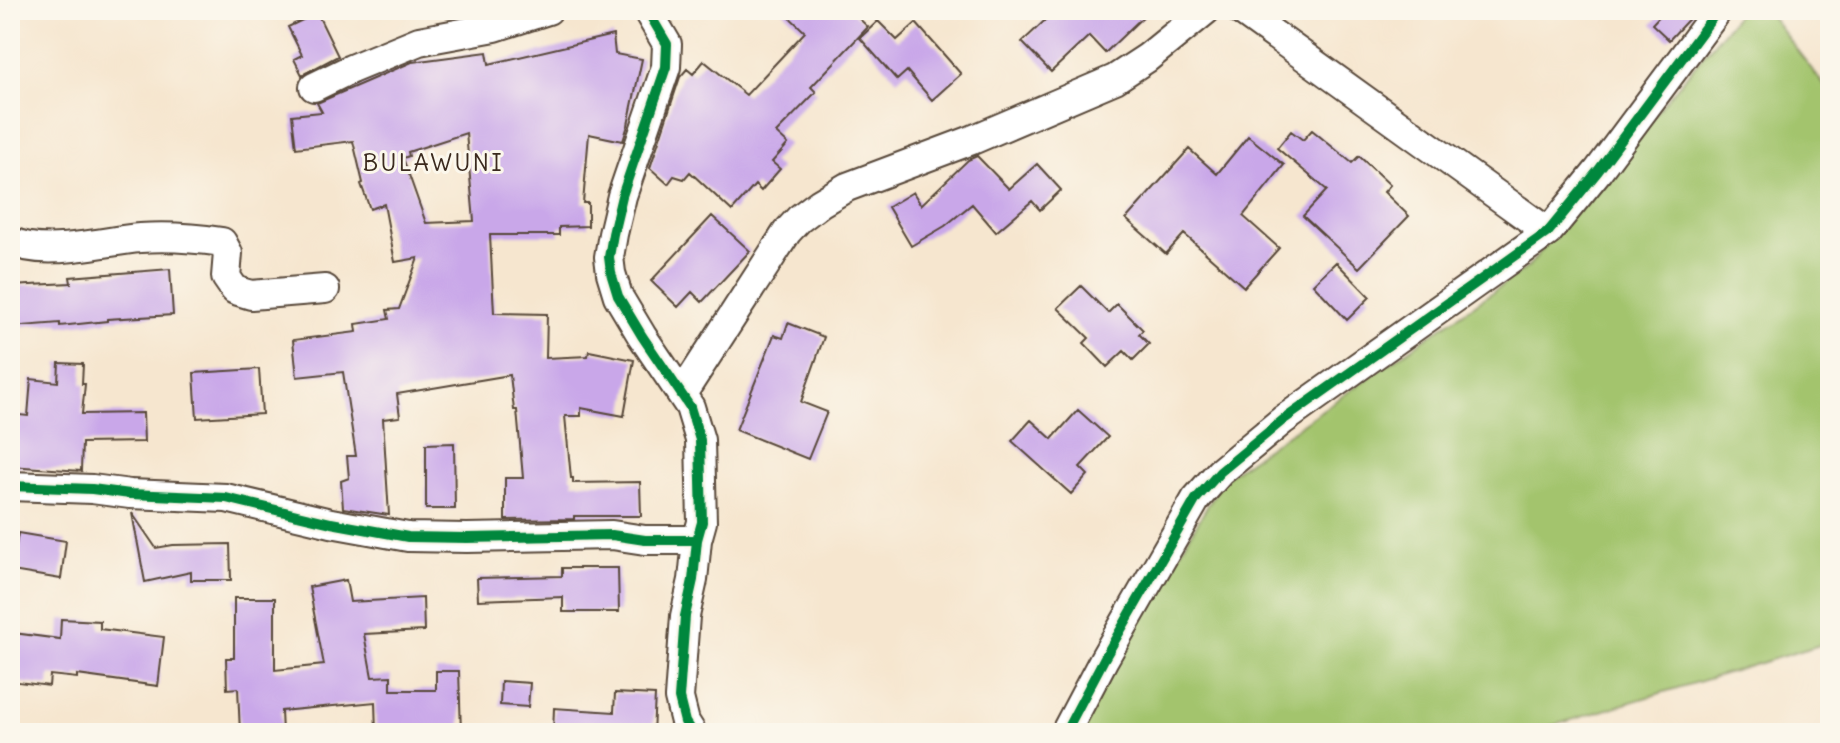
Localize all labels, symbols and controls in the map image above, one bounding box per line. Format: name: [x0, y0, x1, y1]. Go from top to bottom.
district label: BULAWUNI: [362, 147, 504, 177]

